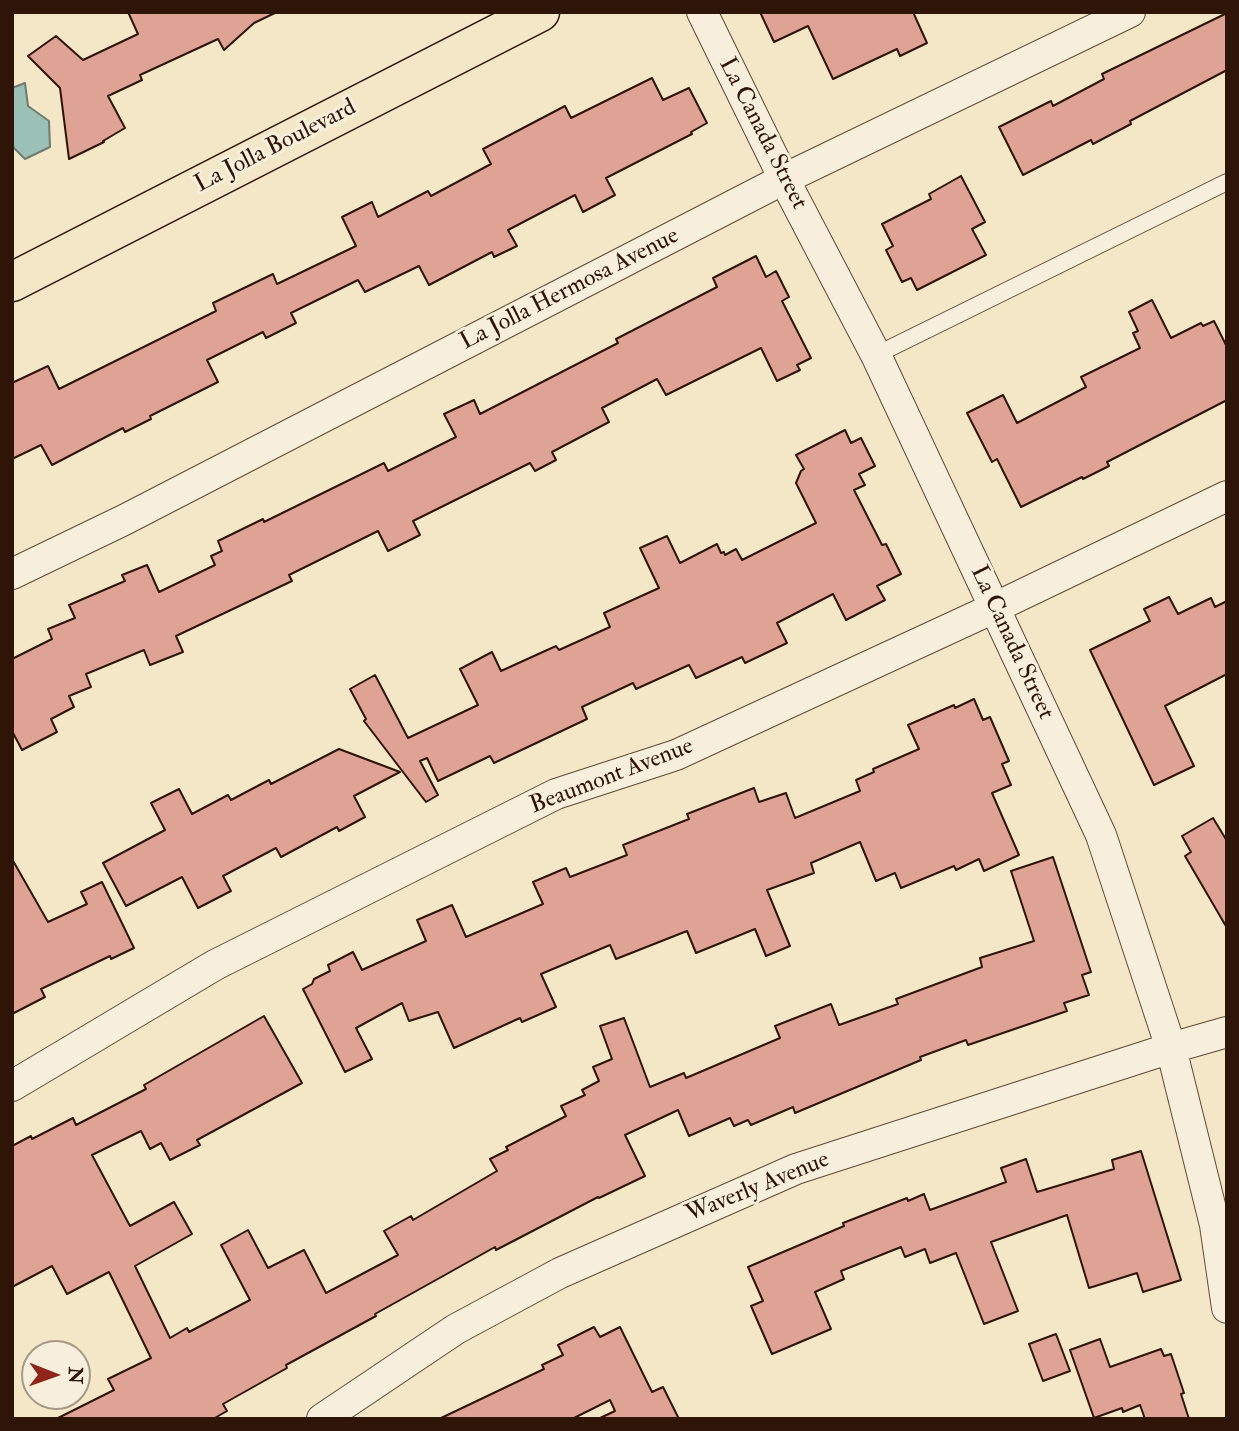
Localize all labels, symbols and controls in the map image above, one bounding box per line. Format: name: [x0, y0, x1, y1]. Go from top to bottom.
street label: La Canada Street: [711, 53, 813, 215]
street label: La Jolla Boulevard: [191, 94, 361, 200]
street label: La Jolla Hermosa Avenue: [456, 222, 684, 358]
street label: La Canada Street: [963, 561, 1059, 725]
street label: Beaumont Avenue: [526, 733, 698, 821]
street label: Waverly Avenue: [682, 1146, 834, 1230]
north arrow: [21, 1340, 91, 1410]
text: N: [63, 1367, 87, 1384]

